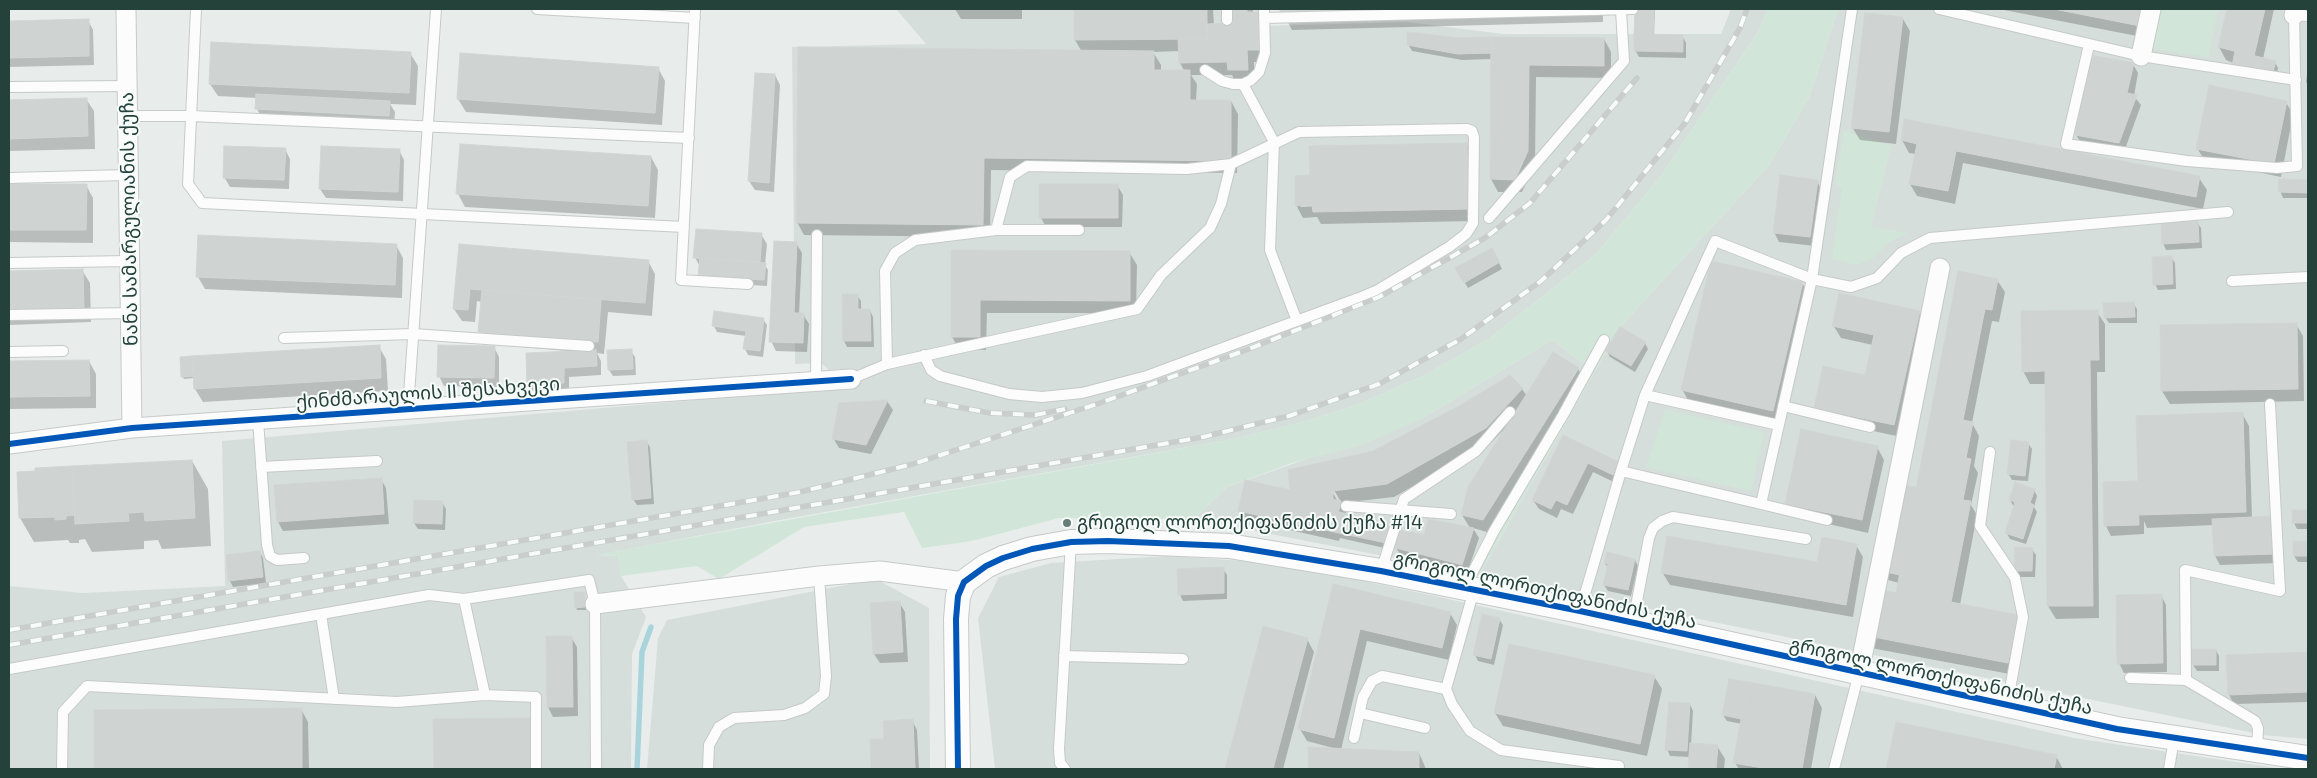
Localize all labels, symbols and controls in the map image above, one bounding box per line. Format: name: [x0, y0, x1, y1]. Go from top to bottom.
street label: ნანა სამარგულიანის ქუჩა: [115, 92, 143, 346]
street label: ქინძმარაულის II შესახვევი: [295, 372, 561, 414]
place label: გრიგოლ ლორთქიფანიძის ქუჩა #14: [1077, 512, 1423, 534]
marker: გრიგოლ ლორთქიფანიძის ქუჩა #14: [1061, 517, 1073, 529]
street label: გრიგოლ ლორთქიფანიძის ქუჩა: [1391, 547, 1699, 633]
street label: გრიგოლ ლორთქიფანიძის ქუჩა: [1787, 633, 2095, 719]

